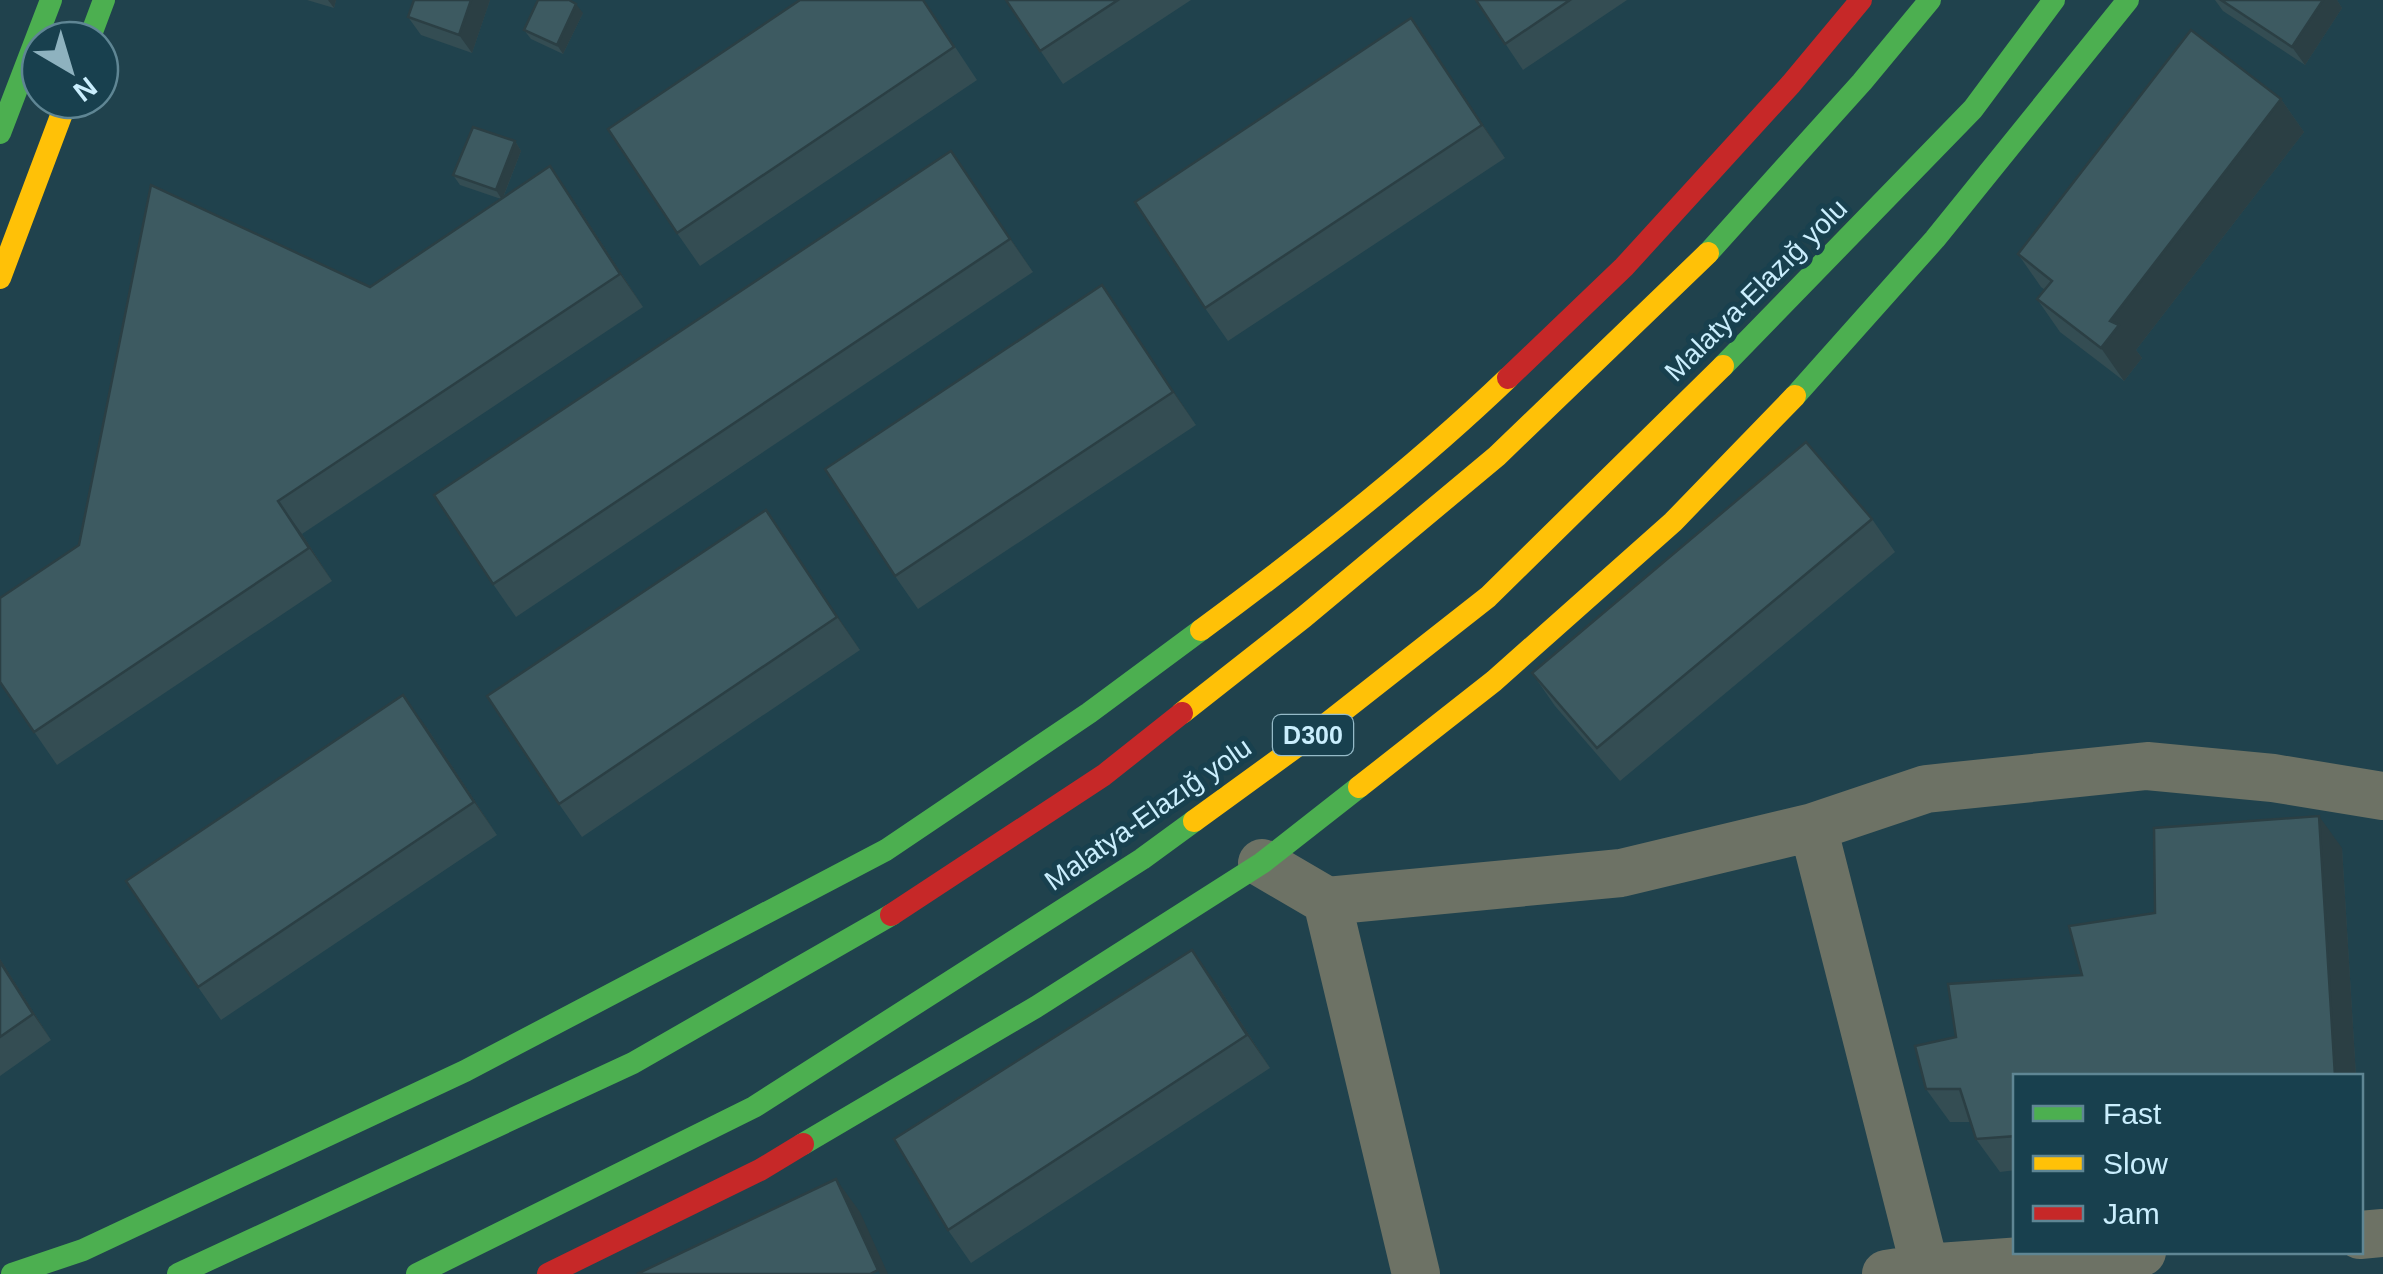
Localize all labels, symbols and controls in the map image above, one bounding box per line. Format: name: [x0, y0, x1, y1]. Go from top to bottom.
north arrow: [20, 20, 120, 120]
text: N: [68, 71, 103, 108]
street label: Malatya-Elazığ yolu: [1659, 193, 1853, 387]
road number: D300: [1273, 715, 1353, 755]
street label: Malatya-Elazığ yolu: [1039, 731, 1257, 897]
legend: [2013, 1074, 2363, 1254]
text: Fast: [2103, 1097, 2162, 1130]
text: Slow: [2103, 1147, 2168, 1180]
text: Jam: [2103, 1197, 2160, 1230]

